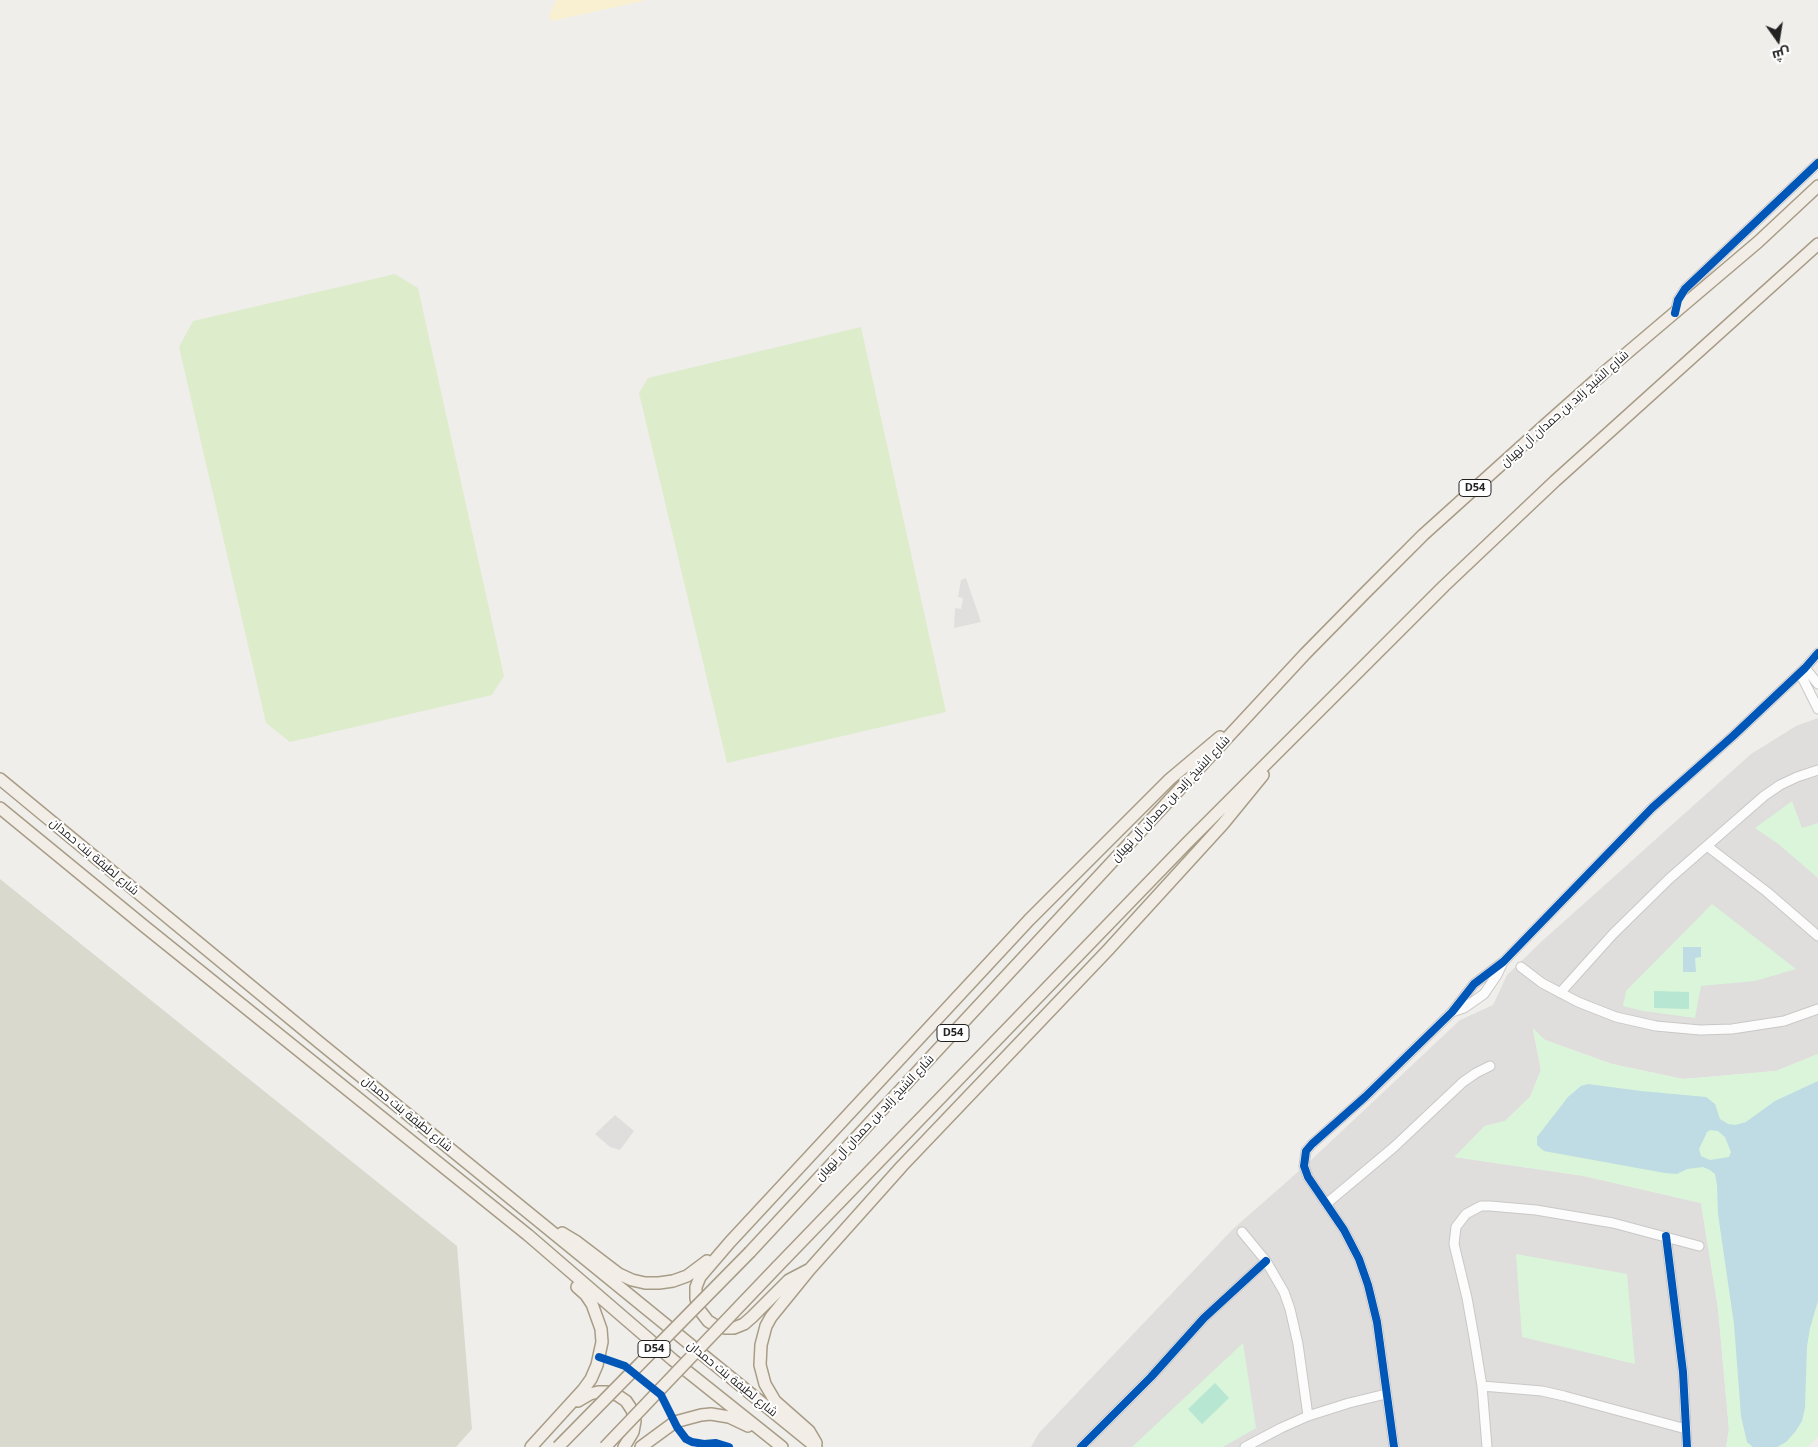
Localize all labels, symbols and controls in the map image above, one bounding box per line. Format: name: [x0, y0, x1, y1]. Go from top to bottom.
north arrow: [1753, 15, 1803, 65]
text: ش: [1771, 44, 1792, 66]
street label: شارع الشيخ زايد بن حمدان آل نهيان: [1498, 348, 1632, 470]
road number: D54: [1459, 479, 1491, 496]
street label: شارع الشيخ زايد بن حمدان آل نهيان: [1109, 733, 1233, 865]
street label: شارع لطيفة بنت حمدان: [46, 816, 142, 898]
road number: D54: [937, 1024, 969, 1042]
street label: شارع الشيخ زايد بن حمدان آل نهيان: [813, 1052, 937, 1184]
street label: شارع لطيفة بنت حمدان: [359, 1073, 455, 1155]
street label: شارع لطيفة بنت حمدان: [684, 1338, 780, 1420]
road number: D54: [638, 1340, 670, 1358]

